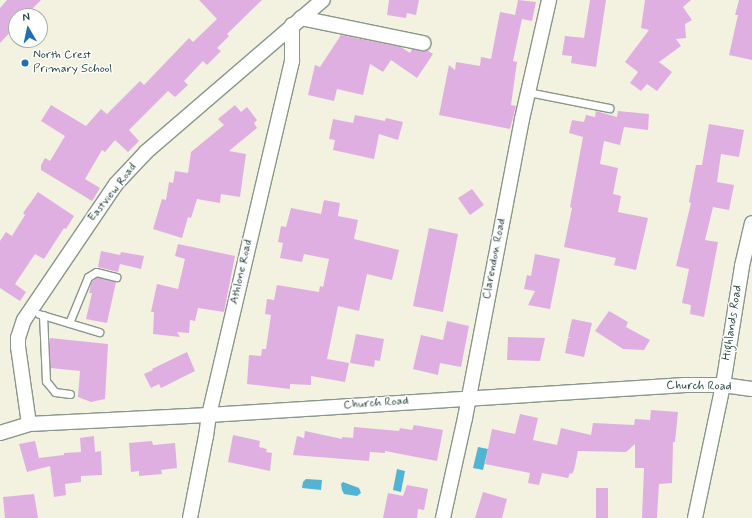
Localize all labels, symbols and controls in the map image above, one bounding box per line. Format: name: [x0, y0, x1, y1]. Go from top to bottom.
north arrow: [8, 8, 48, 48]
text: N: [22, 10, 31, 25]
place label: North Crest Primary School: [33, 49, 112, 77]
marker: North Crest Primary School: [20, 58, 30, 68]
street label: Eastview Road: [86, 161, 140, 225]
street label: Clarendon Road: [480, 217, 510, 301]
street label: Athlone Road: [228, 238, 256, 306]
street label: Highlands Road: [720, 284, 746, 362]
street label: Church Road: [666, 379, 732, 395]
street label: Church Road: [343, 395, 409, 413]

